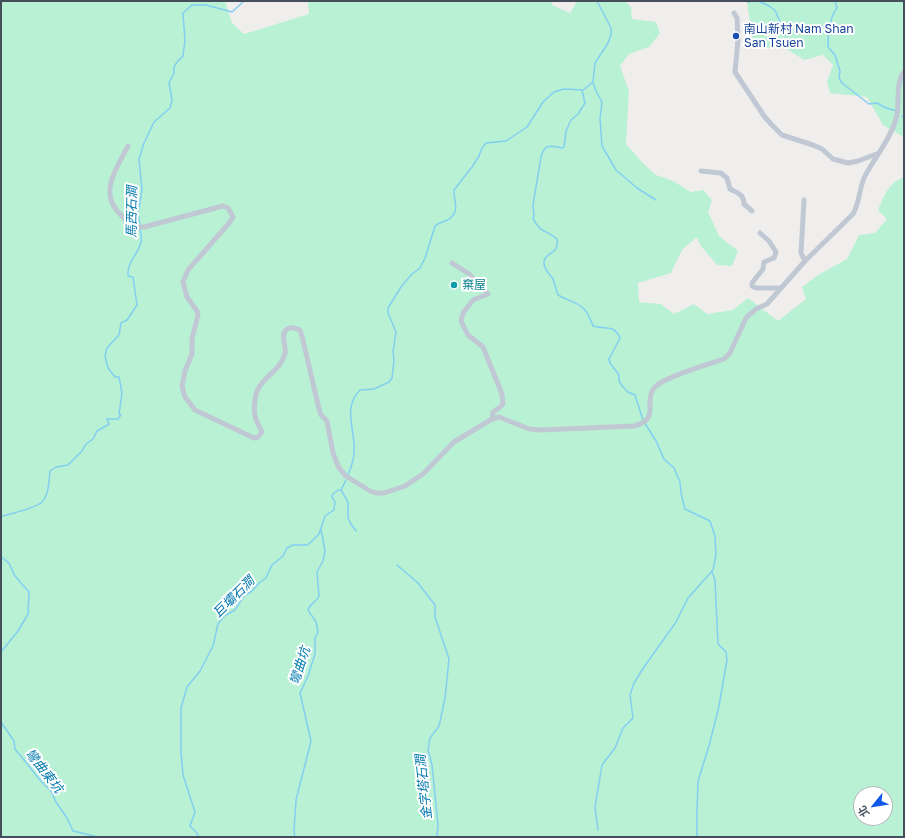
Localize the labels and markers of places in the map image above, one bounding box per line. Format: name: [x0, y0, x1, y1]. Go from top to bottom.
place label: 南山新村 Nam Shan San Tsuen: [744, 22, 854, 50]
marker: 南山新村 Nam Shan San Tsuen: [731, 31, 741, 41]
place label: 棄屋: [462, 278, 486, 292]
marker: 棄屋: [449, 280, 459, 290]

